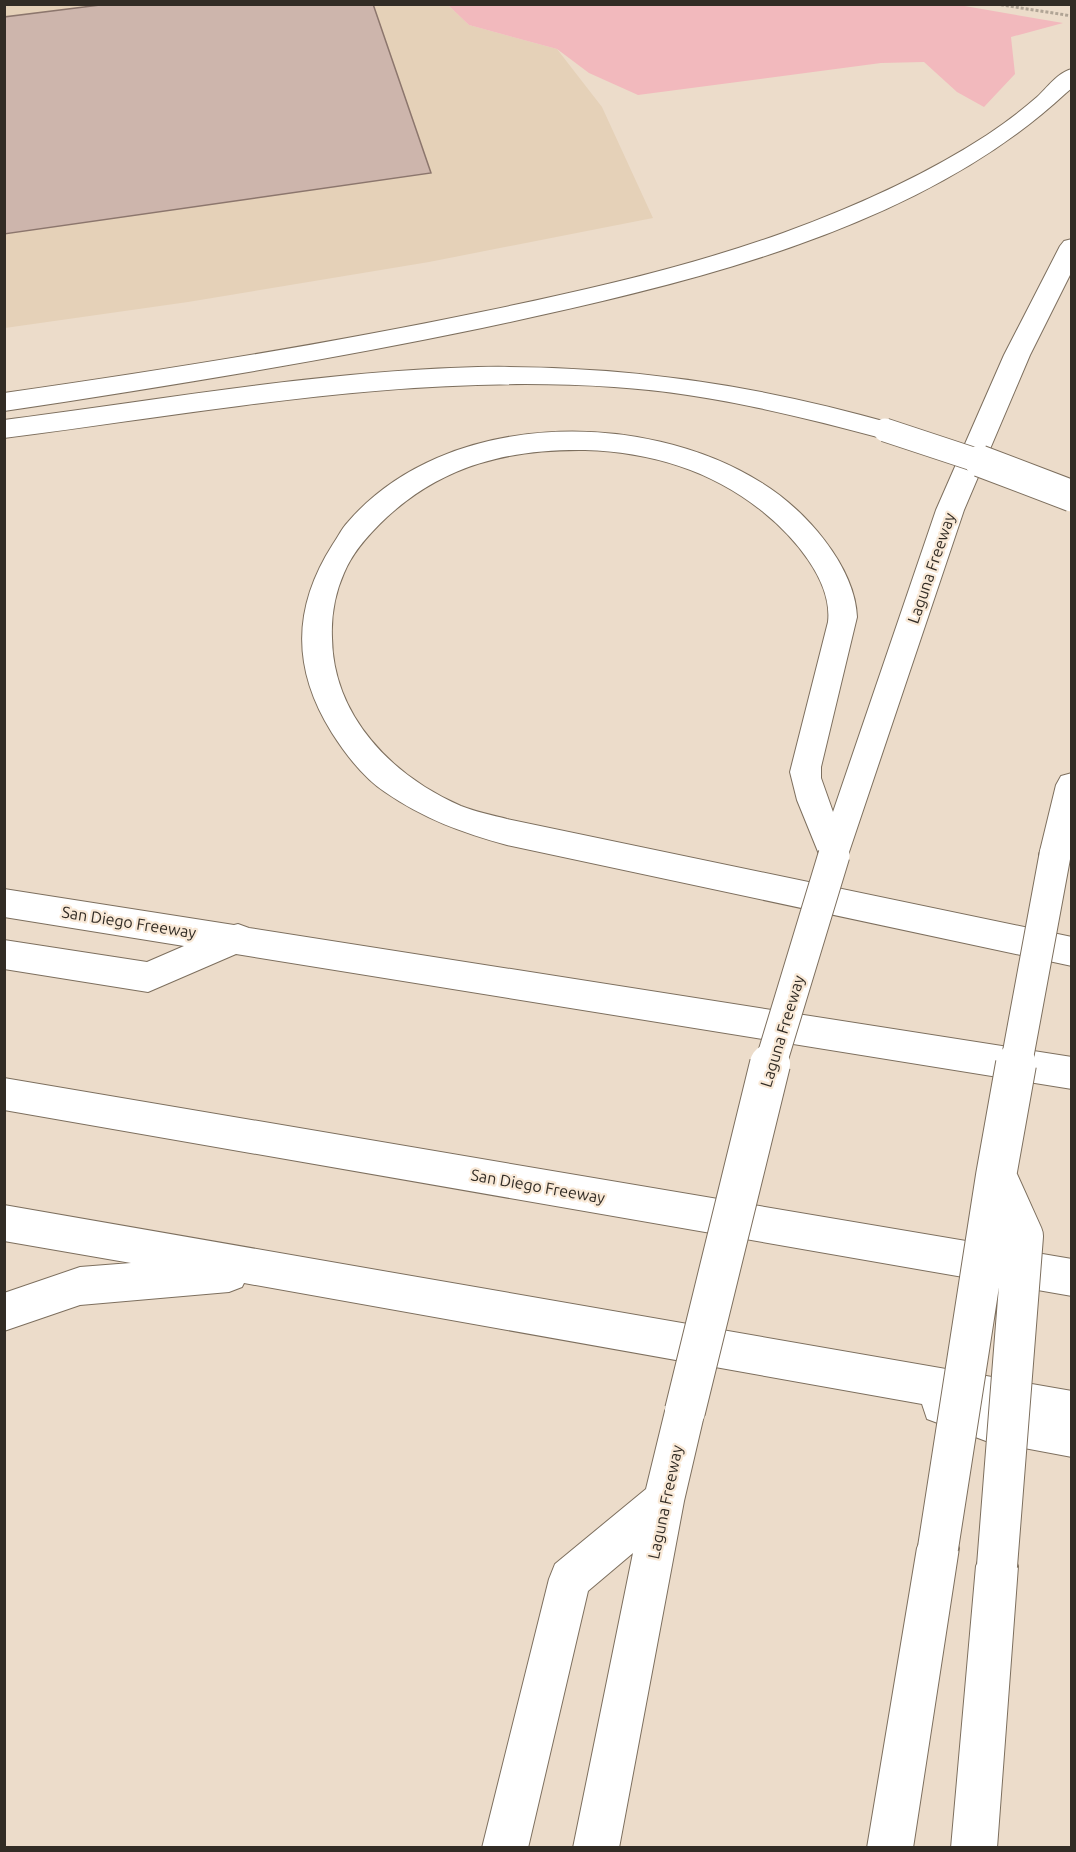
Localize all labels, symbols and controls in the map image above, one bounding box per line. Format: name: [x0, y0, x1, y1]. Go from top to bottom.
street label: Laguna Freeway: [904, 510, 958, 626]
street label: San Diego Freeway: [61, 902, 198, 942]
street label: Laguna Freeway: [756, 973, 808, 1089]
street label: San Diego Freeway: [470, 1165, 607, 1207]
street label: Laguna Freeway: [644, 1443, 686, 1561]

